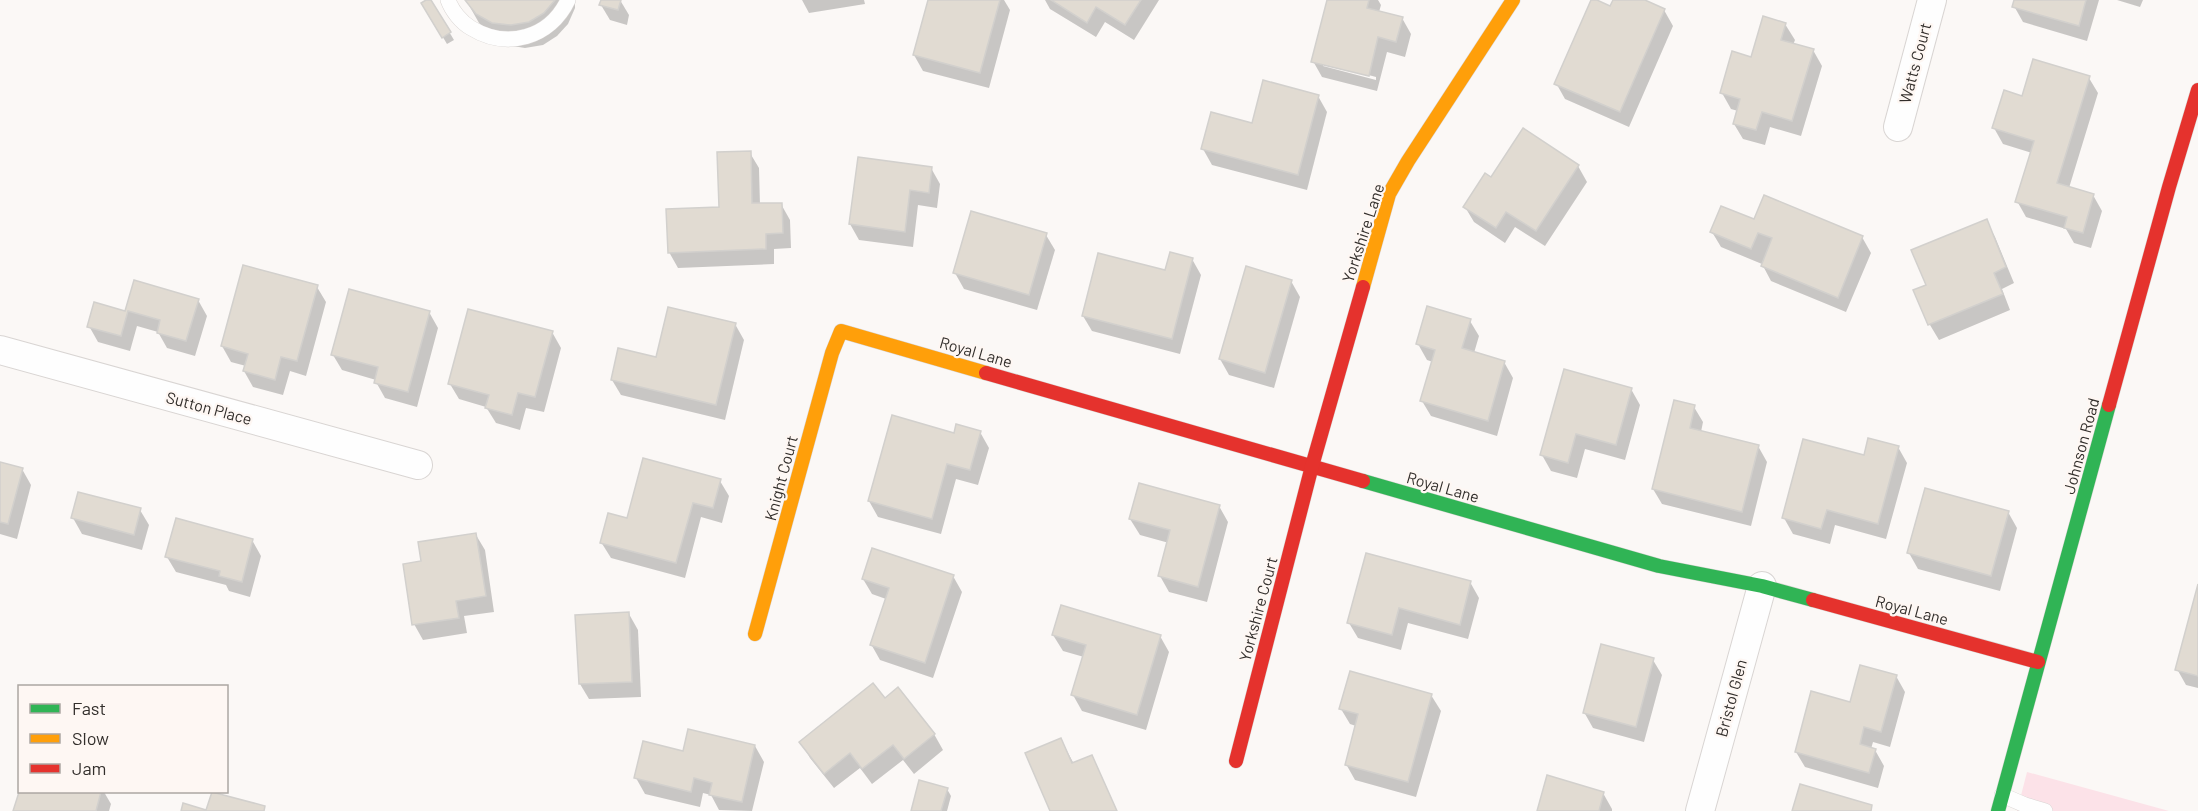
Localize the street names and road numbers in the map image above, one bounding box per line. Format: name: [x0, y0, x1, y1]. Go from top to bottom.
street label: Watts Court: [1895, 20, 1934, 105]
street label: Yorkshire Lane: [1338, 181, 1387, 285]
street label: Royal Lane: [938, 332, 1015, 371]
street label: Sutton Place: [164, 387, 254, 428]
street label: Johnson Road: [2059, 396, 2102, 496]
street label: Knight Court: [760, 433, 801, 523]
street label: Royal Lane: [1405, 467, 1482, 506]
street label: Yorkshire Court: [1234, 555, 1281, 663]
street label: Royal Lane: [1874, 591, 1951, 628]
street label: Bristol Glen: [1711, 657, 1750, 739]

